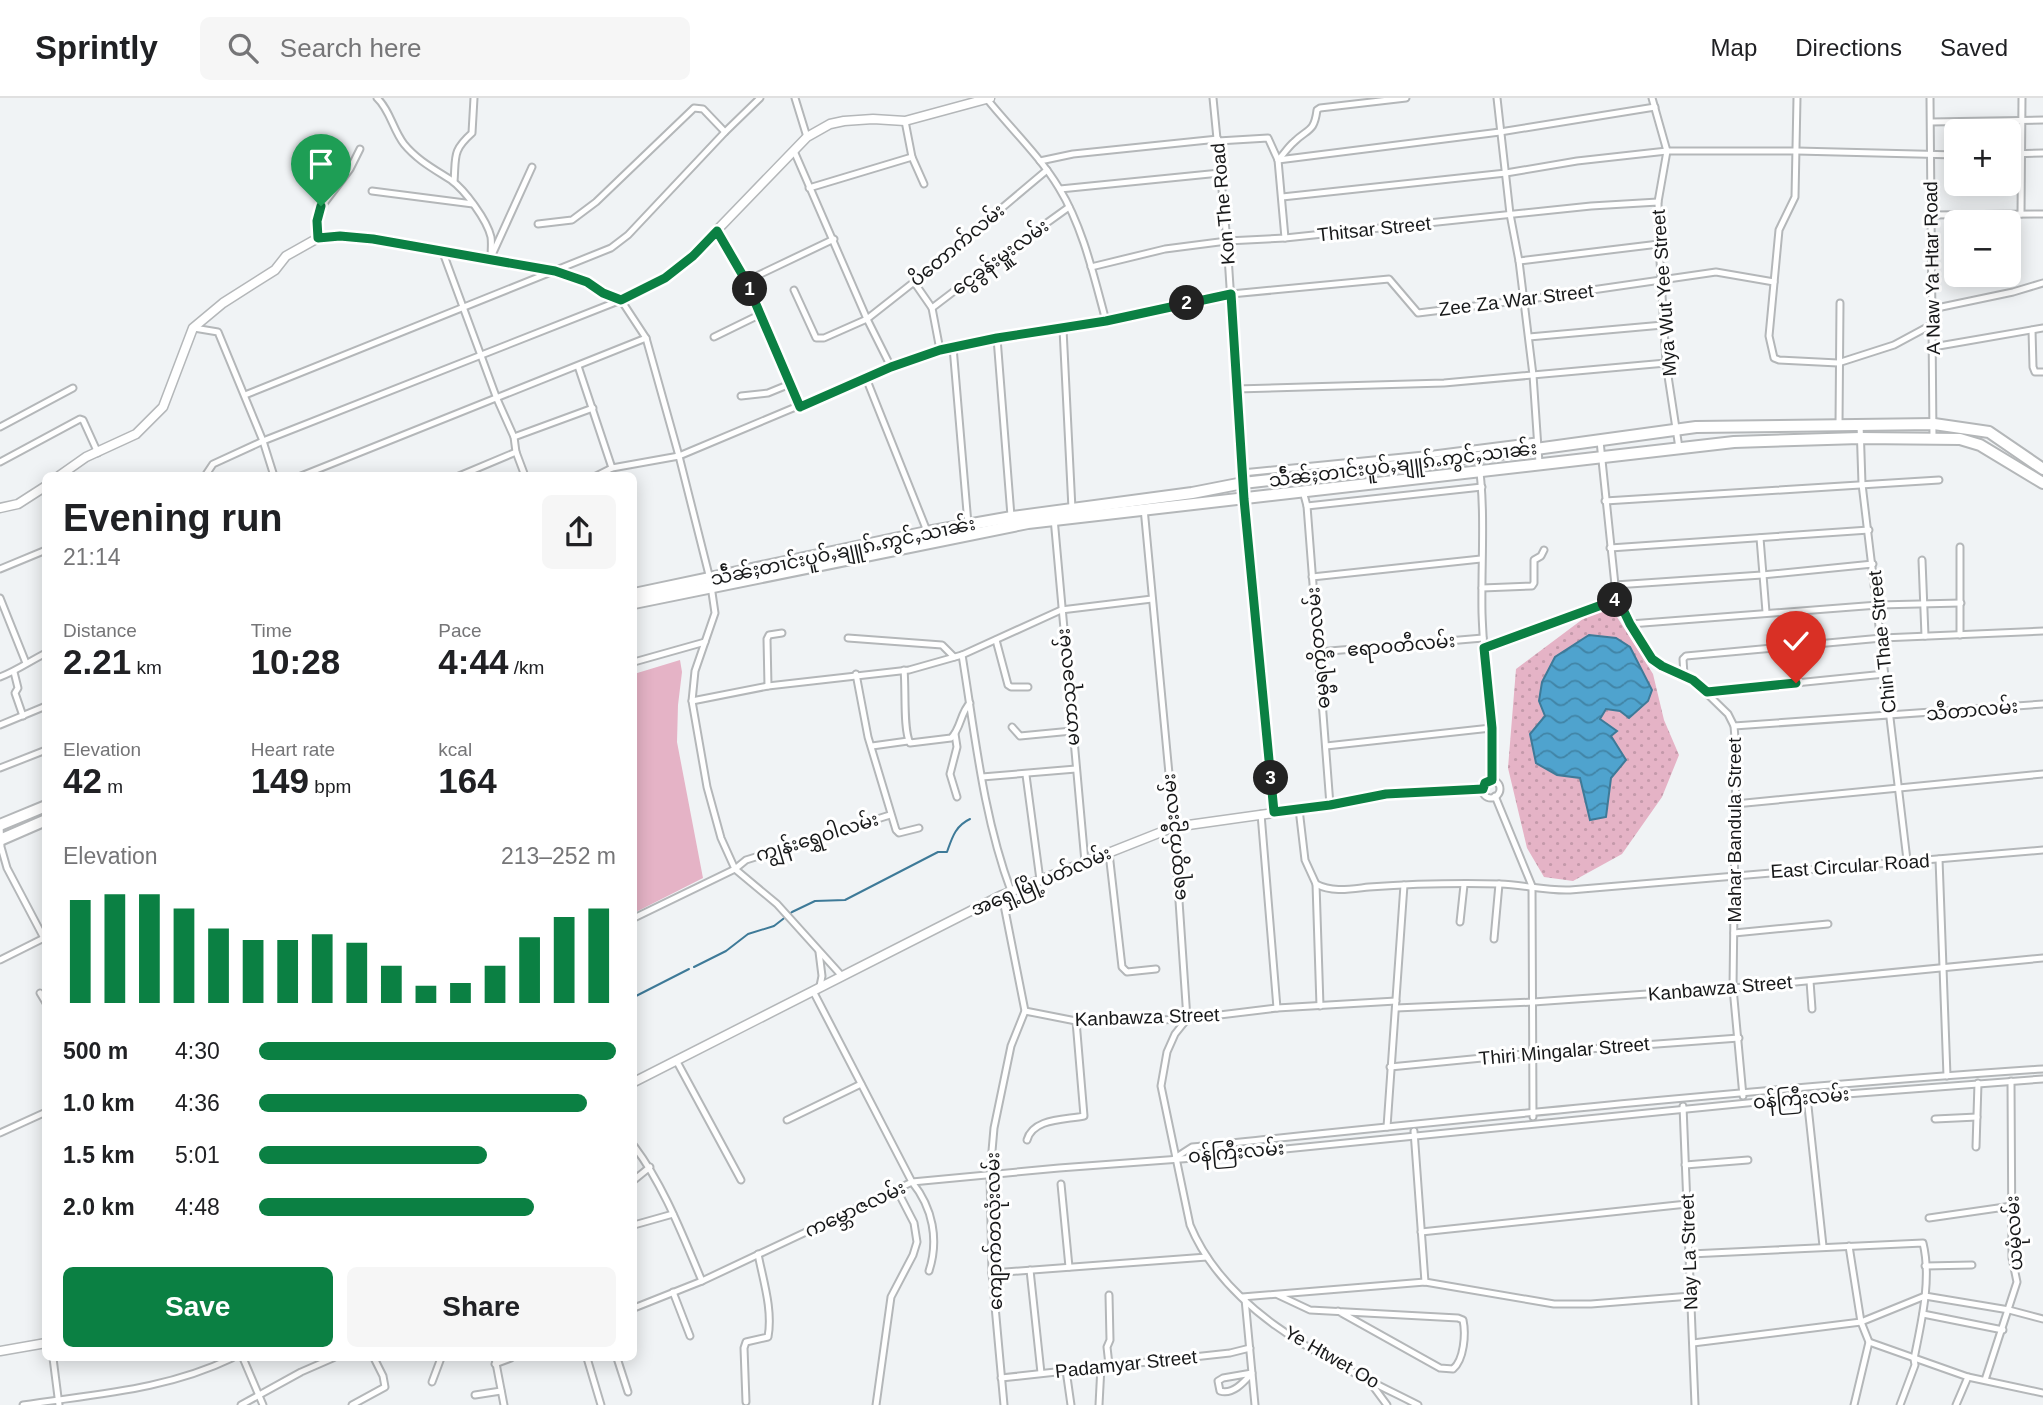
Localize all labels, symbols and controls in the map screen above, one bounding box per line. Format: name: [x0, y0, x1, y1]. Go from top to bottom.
search box: [200, 17, 690, 80]
text: Sprintly: [35, 29, 158, 66]
icon: search: [224, 29, 262, 67]
text: Search here: [280, 33, 422, 63]
text: Map: [1711, 34, 1757, 61]
text: Directions: [1795, 34, 1902, 61]
text: Saved: [1940, 34, 2008, 61]
map controls: [1944, 119, 2021, 287]
button: +: [1944, 119, 2021, 196]
pin: [291, 134, 351, 206]
street label: Kon The Road: [1207, 142, 1239, 266]
icon: arrive: [302, 145, 340, 183]
street label: A Naw Ya Htar Road: [1920, 181, 1944, 355]
street label: ပိတောက်လမ်း: [903, 196, 1008, 291]
street label: Mya Wut Yee Street: [1648, 208, 1680, 377]
button: −: [1944, 210, 2021, 287]
street label: ငွေခွန်းမှူးလမ်း: [945, 212, 1055, 303]
street label: Thitsar Street: [1316, 213, 1433, 245]
pin: 1: [732, 272, 768, 306]
text: 1: [744, 278, 755, 299]
street label: Zee Za War Street: [1438, 280, 1595, 320]
pin: 2: [1170, 286, 1204, 320]
text: 2: [1181, 292, 1192, 313]
street label: သဵႅၼ်ႈတၢင်းပူဝ်ႇၶျူၵ်ႉဢွင်ႇသၢၼ်း: [1267, 433, 1539, 497]
button: share: [542, 495, 616, 569]
text: Evening run: [63, 497, 283, 539]
street label: သဵႅၼ်ႈတၢင်းပူဝ်ႇၶျူၵ်ႉဢွင်ႇသၢၼ်း: [708, 509, 979, 595]
text: 21:14: [63, 544, 121, 570]
street label: Chin Thae Street: [1864, 569, 1900, 714]
pin: 4: [1598, 582, 1632, 618]
street label: ဓမ္မရက္ခိတလမ်း: [1298, 586, 1339, 710]
text: 4: [1609, 589, 1620, 610]
pin: [1766, 611, 1826, 683]
text: Distance: [63, 620, 137, 641]
text: Time: [251, 620, 292, 641]
text: Pace: [438, 620, 482, 641]
icon: check: [1777, 622, 1815, 660]
street label: ဧရာဝတီလမ်း: [1346, 626, 1456, 665]
street label: မဟာသုခလမ်း: [1048, 627, 1090, 747]
text: 2.21: [63, 642, 131, 681]
text: 10:28: [251, 642, 340, 681]
text: 4:44: [438, 642, 508, 681]
text: km: [131, 657, 162, 678]
text: /km: [508, 657, 544, 678]
street label: သီတာလမ်း: [1925, 692, 2019, 724]
street label: Mahar Bandula Street: [1724, 737, 1745, 922]
text: Elevation: [63, 739, 141, 760]
text: Heart rate: [251, 739, 335, 760]
text: kcal: [438, 739, 472, 760]
pin: 3: [1254, 760, 1288, 796]
text: 42: [63, 761, 102, 800]
text: 149: [251, 761, 309, 800]
text: 164: [438, 761, 497, 800]
text: 3: [1265, 767, 1276, 788]
street label: ရေထွက်ဦးလမ်း: [1154, 772, 1195, 902]
text: m: [102, 776, 123, 797]
text: bpm: [309, 776, 351, 797]
street label: ကျွန်းရွှေဝါလမ်း: [752, 805, 883, 872]
street label: အရှေ့မြို့ပတ်လမ်း: [966, 838, 1116, 925]
text: Elevation: [63, 843, 158, 869]
text: 213–252 m: [501, 843, 616, 869]
street label: East Circular Road: [1770, 850, 1930, 882]
street label: Kanbawza Street: [1647, 971, 1794, 1005]
street label: Kanbawza Street: [1074, 1004, 1220, 1030]
street label: Thiri Mingalar Street: [1478, 1033, 1651, 1069]
text: 500 m: [63, 1038, 128, 1064]
text: 4:30: [175, 1038, 220, 1064]
street label: ဝန်ကြီးလမ်း: [1752, 1079, 1851, 1118]
text: 1.0 km: [63, 1090, 135, 1116]
text: 4:36: [175, 1090, 220, 1116]
street label: ဝန်ကြီးလမ်း: [1187, 1133, 1286, 1172]
text: 1.5 km: [63, 1142, 135, 1168]
text: 5:01: [175, 1142, 220, 1168]
street label: ကျောက်တလုံးလမ်း: [978, 1152, 1012, 1310]
street label: ကမ္ဘောဇလမ်း: [800, 1173, 911, 1246]
street label: Nay La Street: [1676, 1193, 1702, 1310]
text: 2.0 km: [63, 1194, 135, 1220]
text: 4:48: [175, 1194, 220, 1220]
street label: ယမုံလမ်း: [1998, 1195, 2032, 1271]
button: Save: [63, 1267, 333, 1347]
button: Share: [347, 1267, 616, 1347]
street label: Ye Htwet Oo: [1281, 1321, 1383, 1393]
street label: Padamyar Street: [1054, 1346, 1199, 1382]

